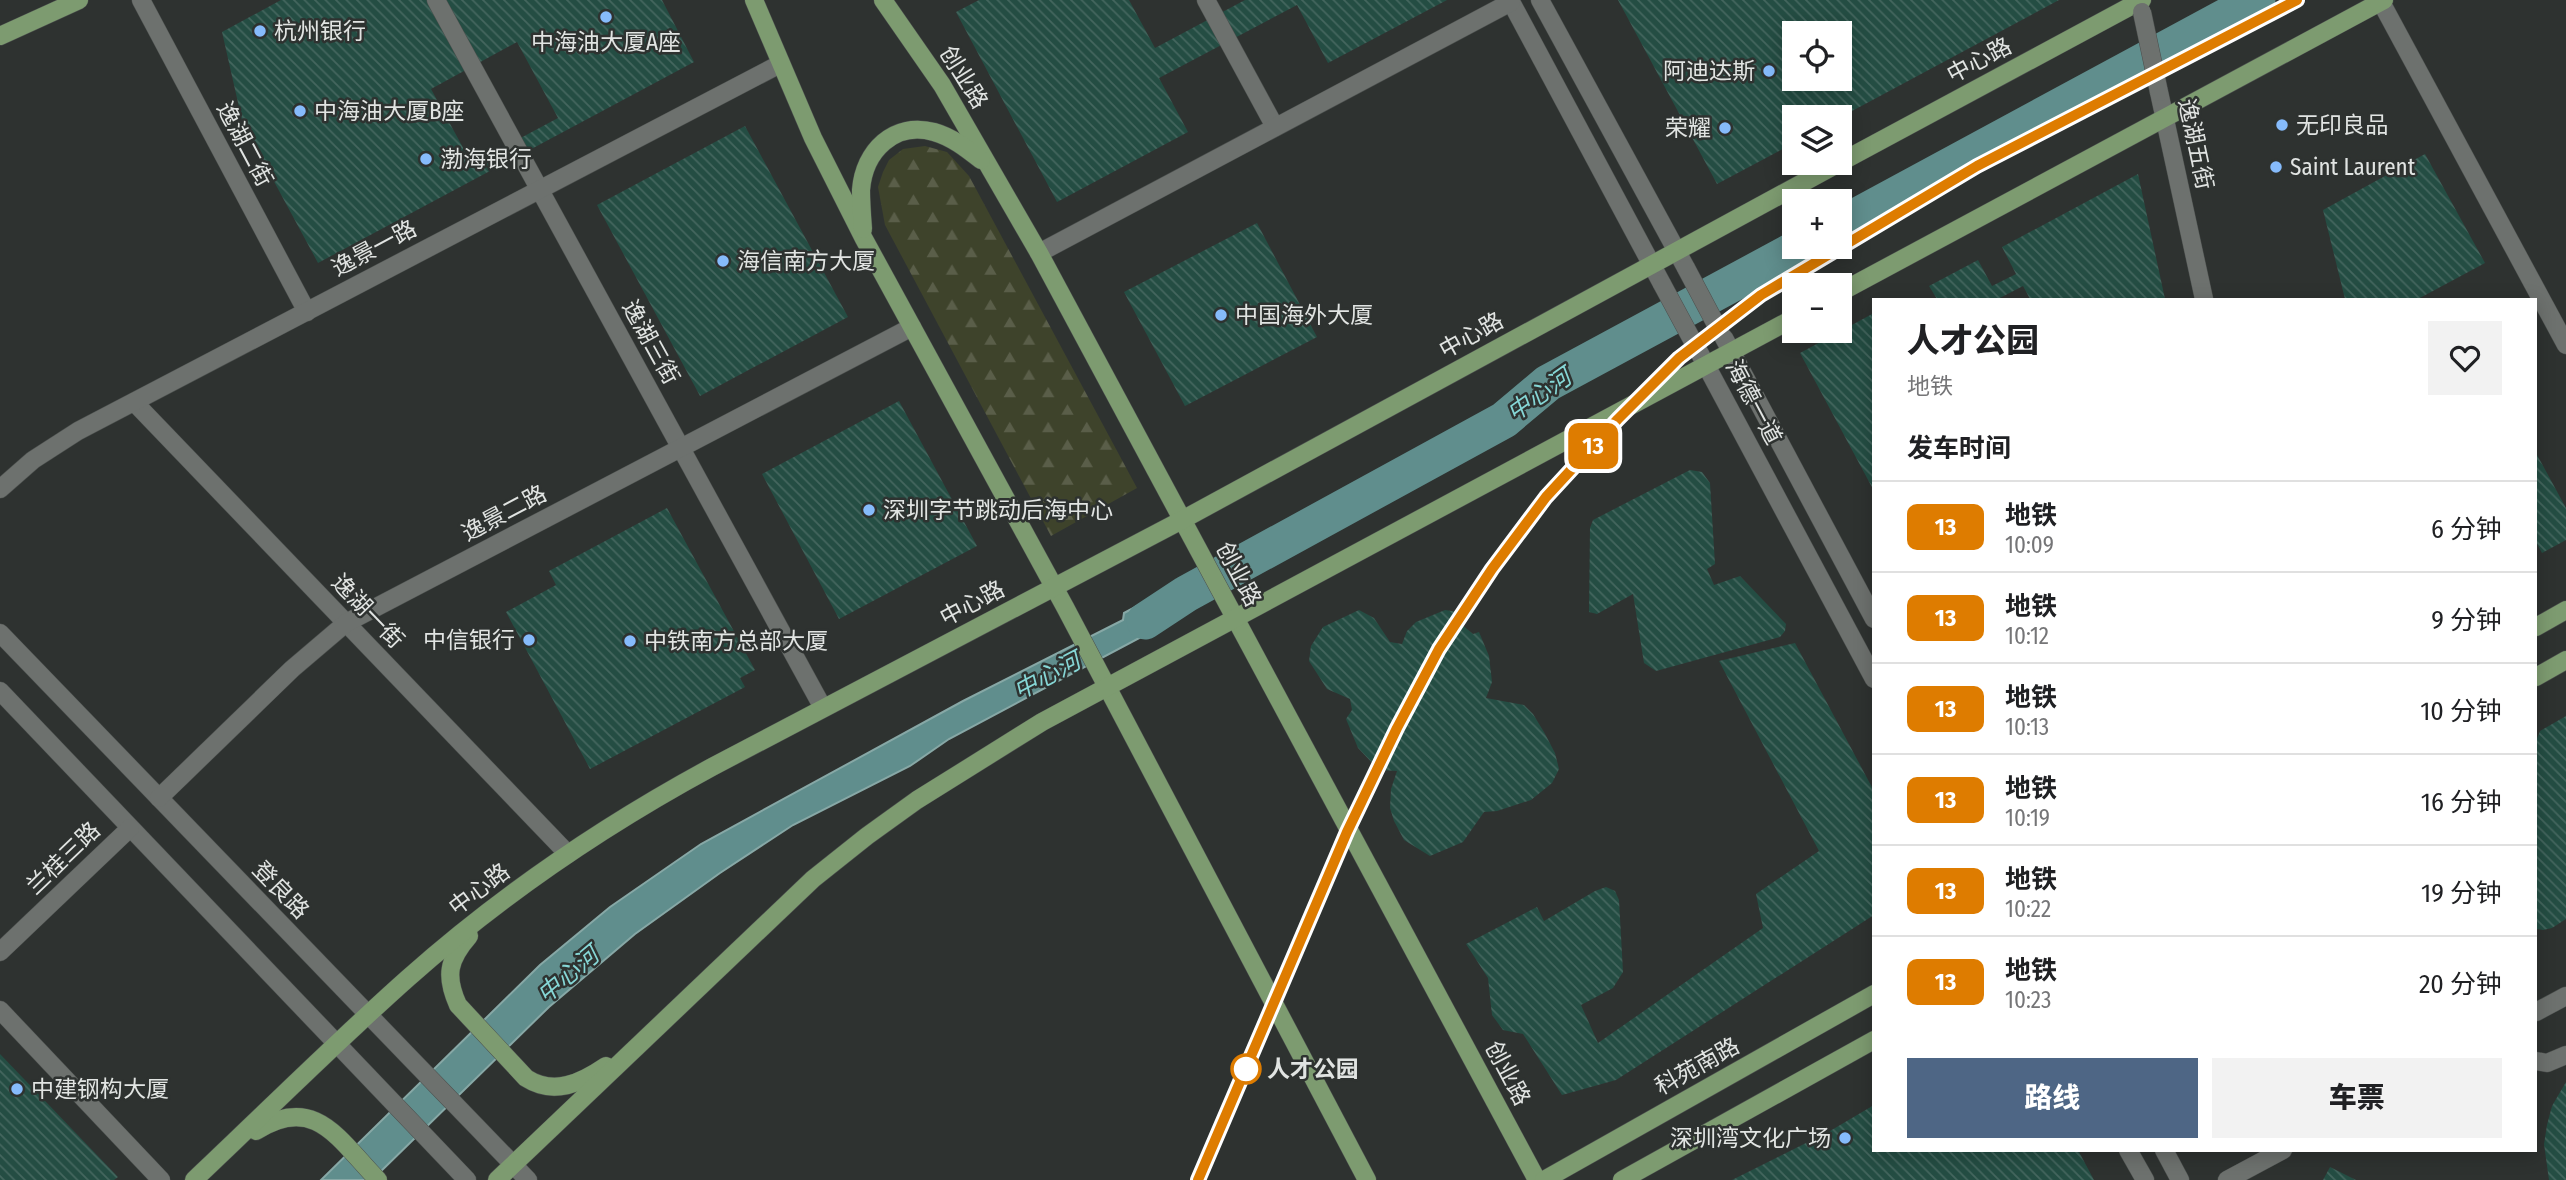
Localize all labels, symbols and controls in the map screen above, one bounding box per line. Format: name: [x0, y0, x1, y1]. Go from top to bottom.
marker: 中海油大厦A座: [598, 9, 614, 25]
place label: 杭州银行: [274, 17, 366, 45]
map controls: [1782, 21, 1852, 343]
button: locate: [1782, 21, 1852, 91]
marker: 杭州银行: [252, 23, 268, 39]
place label: 中海油大厦A座: [531, 28, 681, 56]
street label: 中心路: [1942, 31, 2016, 89]
street label: 创业路: [934, 40, 994, 114]
place label: 阿迪达斯: [1663, 57, 1755, 85]
marker: 阿迪达斯: [1761, 63, 1777, 79]
street label: 逸湖五街: [2173, 96, 2219, 192]
street label: 逸湖二街: [211, 97, 279, 191]
place label: 中海油大厦B座: [314, 97, 465, 125]
marker: 中海油大厦B座: [292, 103, 308, 119]
button: layers: [1782, 105, 1852, 175]
place label: 无印良品: [2296, 111, 2388, 139]
place label: 荣耀: [1665, 114, 1711, 142]
marker: 无印良品: [2274, 117, 2290, 133]
marker: 荣耀: [1717, 120, 1733, 136]
place label: 渤海银行: [440, 145, 532, 173]
marker: 渤海银行: [418, 151, 434, 167]
place label: Saint Laurent: [2290, 153, 2416, 181]
marker: Saint Laurent: [2268, 159, 2284, 175]
button: +: [1782, 189, 1852, 259]
street label: 逸景一路: [327, 214, 421, 282]
place label: 海信南方大厦: [737, 247, 875, 275]
marker: 海信南方大厦: [715, 253, 731, 269]
button: −: [1782, 273, 1852, 343]
street label: 逸湖三街: [616, 295, 686, 389]
place label: 中国海外大厦: [1235, 301, 1373, 329]
street label: 中心路: [1434, 306, 1508, 364]
marker: 中国海外大厦: [1213, 307, 1229, 323]
text: 人才公园: [1907, 321, 2039, 361]
button: heart: [2428, 321, 2502, 395]
street label: 海德一道: [1720, 355, 1788, 449]
water label: 中心河: [1501, 361, 1580, 427]
text: 地铁: [1907, 372, 1953, 400]
line badge: 13: [1562, 423, 1624, 469]
text: 13: [1582, 432, 1604, 460]
text: 发车时间: [1907, 433, 2011, 464]
street label: 逸景二路: [457, 479, 551, 547]
place label: 深圳字节跳动后海中心: [883, 496, 1113, 524]
text: 地铁: [2005, 500, 2057, 531]
marker: 深圳字节跳动后海中心: [861, 502, 877, 518]
text: 13: [1935, 513, 1956, 541]
text: 6 分钟: [2431, 514, 2502, 545]
text: 10:09: [2005, 531, 2054, 559]
street label: 创业路: [1210, 537, 1268, 611]
street label: 逸湖一街: [326, 568, 410, 654]
street label: 中心路: [935, 574, 1009, 632]
text: 地铁: [2005, 591, 2057, 622]
text: 13: [1935, 604, 1956, 632]
text: 9 分钟: [2431, 605, 2502, 636]
text: 10:12: [2005, 622, 2049, 650]
place label: 中信银行: [423, 626, 515, 654]
place label: 中铁南方总部大厦: [644, 627, 828, 655]
marker: 中信银行: [521, 632, 537, 648]
marker: 中铁南方总部大厦: [622, 633, 638, 649]
water label: 中心河: [1009, 645, 1089, 705]
text: 地铁: [2005, 682, 2057, 713]
text: 13: [1935, 695, 1956, 723]
text: 10 分钟: [2420, 696, 2502, 727]
text: 10:13: [2005, 713, 2049, 741]
text: 地铁: [2005, 773, 2057, 804]
text: 13: [1935, 786, 1956, 814]
text: 16 分钟: [2421, 787, 2502, 818]
text: 10:19: [2005, 804, 2050, 832]
street label: 兰桂三路: [20, 816, 106, 900]
street label: 登良路: [247, 855, 315, 925]
street label: 中心路: [443, 857, 515, 921]
text: 地铁: [2005, 864, 2057, 895]
text: 13: [1935, 877, 1956, 905]
text: 19 分钟: [2421, 878, 2502, 909]
text: 10:22: [2005, 895, 2051, 923]
water label: 中心河: [531, 939, 608, 1009]
text: 地铁: [2005, 955, 2057, 986]
text: 13: [1935, 968, 1956, 996]
text: 20 分钟: [2419, 969, 2502, 1000]
text: 10:23: [2005, 986, 2051, 1014]
street label: 科苑南路: [1650, 1031, 1744, 1101]
street label: 创业路: [1479, 1036, 1537, 1110]
marker: 人才公园: [1231, 1054, 1261, 1084]
place label: 人才公园: [1267, 1055, 1359, 1083]
button: 路线: [1907, 1058, 2198, 1138]
button: 车票: [2212, 1058, 2502, 1138]
place label: 中建钢构大厦: [31, 1075, 169, 1103]
marker: 中建钢构大厦: [9, 1081, 25, 1097]
place label: 深圳湾文化广场: [1670, 1124, 1831, 1152]
marker: 深圳湾文化广场: [1837, 1130, 1853, 1146]

